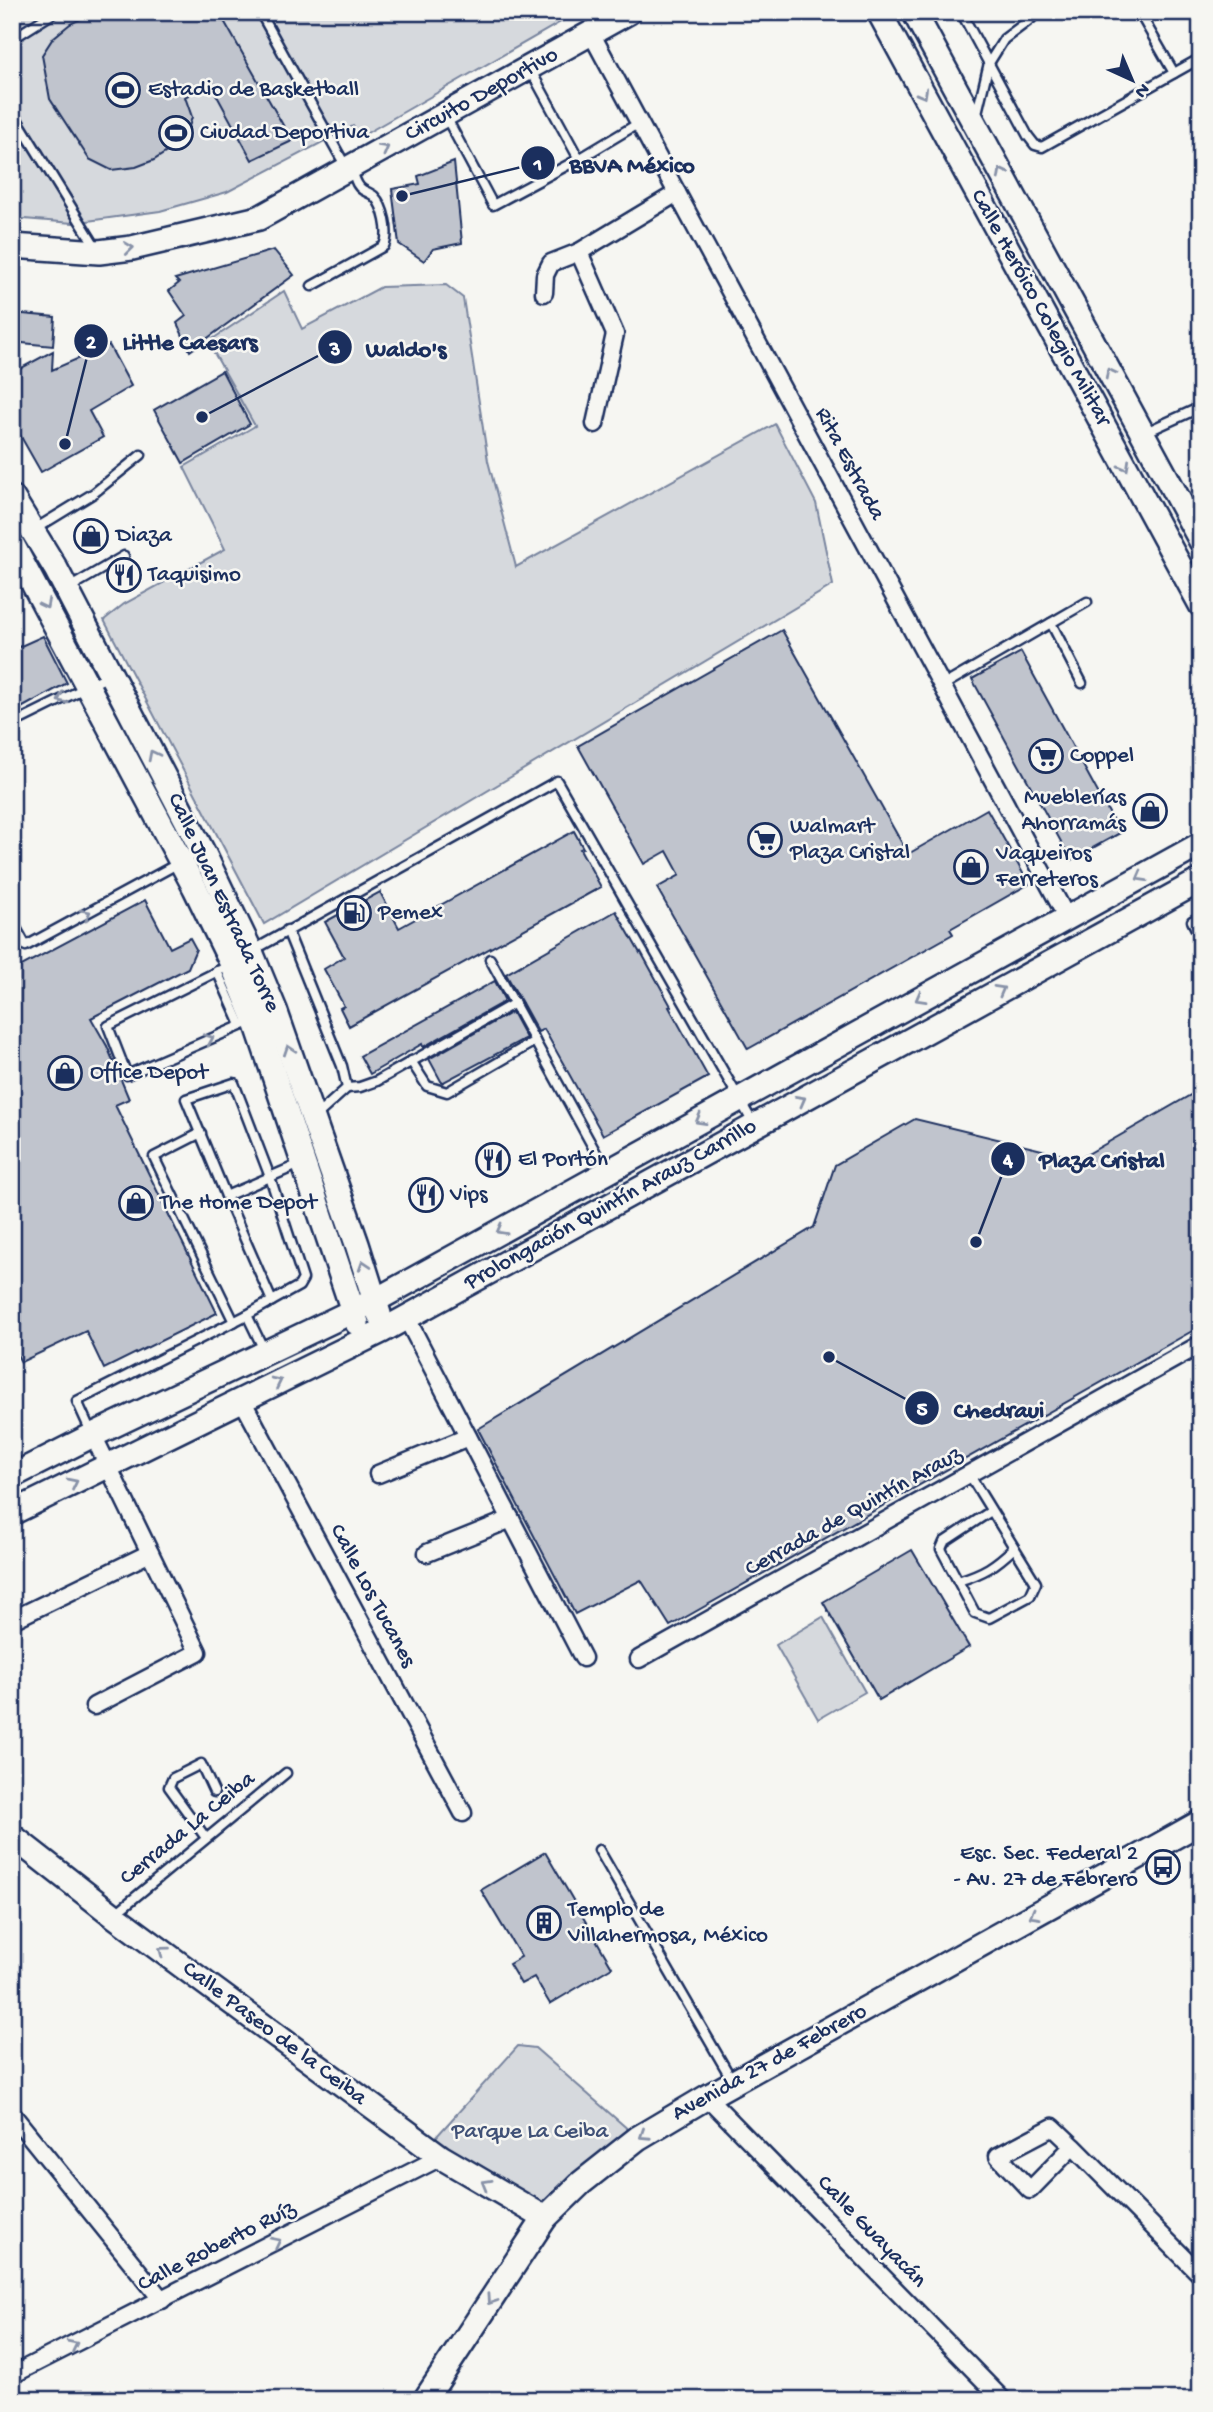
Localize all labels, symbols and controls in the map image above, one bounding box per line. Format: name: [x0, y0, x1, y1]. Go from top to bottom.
street label: Circuito Deportivo: [401, 42, 563, 148]
north arrow: [1098, 46, 1168, 116]
sports icon: Estadio de Basketball: [104, 71, 142, 109]
place label: Estadio de Basketball: [148, 77, 359, 104]
text: N: [1129, 77, 1154, 102]
one-way arrow: [915, 86, 928, 99]
sports icon: Ciudad Deportiva: [157, 114, 195, 152]
place label: Ciudad Deportiva: [200, 120, 370, 147]
callout: BBVA México: [521, 141, 709, 186]
one-way arrow: [377, 144, 390, 157]
text: BBVA México: [568, 153, 695, 182]
text: 1: [533, 154, 542, 179]
one-way arrow: [996, 168, 1010, 180]
street label: Calle Heróico Colegio Militar: [964, 185, 1117, 433]
one-way arrow: [123, 241, 135, 256]
callout: Little Caesars: [73, 318, 272, 363]
callout: Waldo's: [317, 325, 461, 370]
text: Little Caesars: [122, 330, 259, 359]
text: 2: [86, 332, 97, 357]
text: Waldo's: [365, 337, 447, 366]
text: 3: [329, 339, 341, 364]
one-way arrow: [1105, 368, 1118, 380]
street label: Rita Estrada: [808, 403, 891, 526]
one-way arrow: [1117, 459, 1131, 471]
shop icon: Diaza: [72, 517, 110, 555]
place label: Diaza: [114, 523, 173, 550]
restaurant icon: Taquisimo: [105, 556, 143, 594]
place label: Taquisimo: [146, 562, 241, 589]
one-way arrow: [36, 597, 50, 609]
one-way arrow: [57, 691, 69, 705]
supermarket icon: Coppel: [1027, 737, 1065, 775]
place label: Coppel: [1070, 743, 1134, 770]
one-way arrow: [148, 750, 161, 762]
place label: Mueblerías Ahorramás: [1022, 785, 1127, 838]
street label: Calle Juan Estrada Torre: [160, 789, 286, 1018]
shop icon: Mueblerías Ahorramás: [1131, 792, 1169, 830]
place label: Walmart Plaza Cristal: [789, 814, 910, 867]
supermarket icon: Walmart Plaza Cristal: [746, 821, 784, 859]
place label: Vaqueiros Ferreteros: [995, 841, 1098, 894]
shop icon: Vaqueiros Ferreteros: [952, 848, 990, 886]
one-way arrow: [1136, 869, 1148, 882]
fuel station icon: Pemex: [335, 894, 373, 932]
place label: Pemex: [377, 900, 443, 927]
one-way arrow: [79, 909, 91, 922]
one-way arrow: [993, 985, 1005, 998]
one-way arrow: [915, 990, 928, 1003]
one-way arrow: [202, 1033, 215, 1047]
one-way arrow: [283, 1045, 297, 1057]
shop icon: Office Depot: [46, 1054, 84, 1092]
place label: Office Depot: [90, 1060, 209, 1087]
one-way arrow: [794, 1095, 806, 1108]
one-way arrow: [694, 1112, 707, 1125]
street label: Prolongación Quintín Arauz Carrillo: [459, 1113, 762, 1297]
callout: Plaza Cristal: [990, 1136, 1178, 1181]
restaurant icon: El Portón: [474, 1141, 512, 1179]
place label: El Portón: [518, 1147, 608, 1174]
text: Plaza Cristal: [1037, 1148, 1165, 1177]
text: 4: [1002, 1150, 1014, 1175]
restaurant icon: Vips: [407, 1176, 445, 1214]
place label: Vips: [449, 1182, 488, 1209]
shop icon: The Home Depot: [117, 1184, 155, 1222]
place label: The Home Depot: [158, 1190, 318, 1217]
one-way arrow: [495, 1222, 508, 1235]
one-way arrow: [358, 1259, 372, 1272]
one-way arrow: [270, 1377, 282, 1391]
callout: Chedraui: [904, 1386, 1058, 1431]
text: Chedraui: [954, 1398, 1044, 1427]
text: 5: [916, 1399, 928, 1424]
street label: Cerrada de Quintín Arauz: [741, 1441, 968, 1583]
one-way arrow: [66, 1477, 78, 1491]
street label: Calle Los Tucanes: [323, 1520, 421, 1673]
street label: Cerrada La Ceiba: [115, 1766, 262, 1892]
place label: Esc. Sec. Federal 2 - Av. 27 de Febrero: [954, 1841, 1138, 1894]
bus stop icon: Esc. Sec. Federal 2 - Av. 27 de Febrero: [1144, 1848, 1182, 1886]
place label: Templo de Villahermosa, México: [566, 1897, 768, 1950]
building icon: Templo de Villahermosa, México: [525, 1904, 563, 1942]
one-way arrow: [1029, 1907, 1041, 1920]
one-way arrow: [158, 1947, 171, 1960]
street label: Calle Paseo de la Ceiba: [176, 1956, 373, 2113]
street label: Avenida 27 de Febrero: [668, 1998, 872, 2128]
park label: Parque La Ceiba: [451, 2119, 609, 2146]
one-way arrow: [639, 2127, 652, 2140]
street label: Calle Guayacán: [810, 2170, 932, 2294]
one-way arrow: [481, 2179, 494, 2192]
street label: Calle Roberto Ruíz: [134, 2195, 301, 2298]
one-way arrow: [269, 2237, 281, 2250]
one-way arrow: [487, 2292, 499, 2305]
one-way arrow: [66, 2339, 78, 2353]

